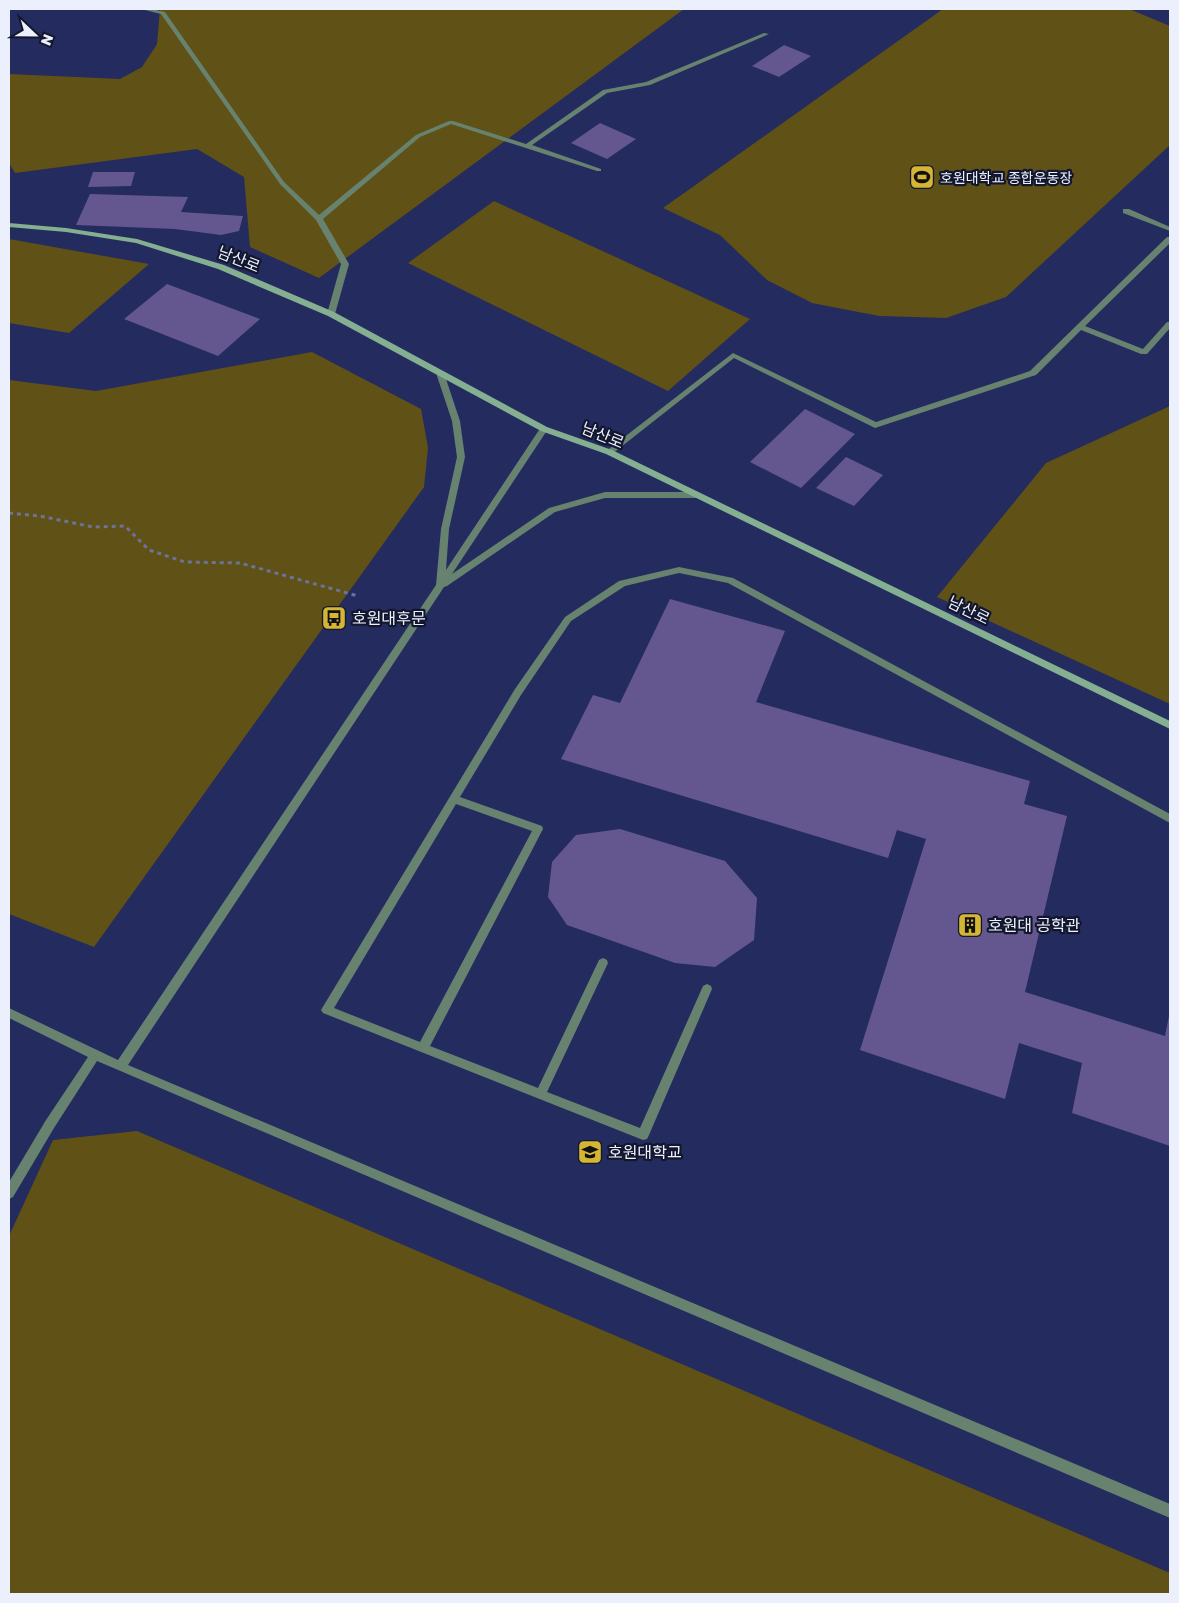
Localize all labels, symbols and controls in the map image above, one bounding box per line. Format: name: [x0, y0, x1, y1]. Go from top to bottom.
north arrow: [10, 10, 60, 60]
text: N: [38, 32, 57, 48]
sports icon: 호원대학교 종합운동장: [909, 164, 935, 190]
place label: 호원대학교 종합운동장: [940, 169, 1072, 186]
street label: 남산로: [215, 241, 263, 277]
street label: 남산로: [579, 417, 627, 453]
street label: 남산로: [945, 591, 993, 629]
bus stop icon: 호원대후문: [321, 605, 347, 631]
place label: 호원대후문: [352, 608, 426, 628]
building icon: 호원대 공학관: [957, 912, 983, 938]
place label: 호원대 공학관: [988, 915, 1081, 935]
school or university icon: 호원대학교: [577, 1139, 603, 1165]
place label: 호원대학교: [608, 1142, 682, 1162]

